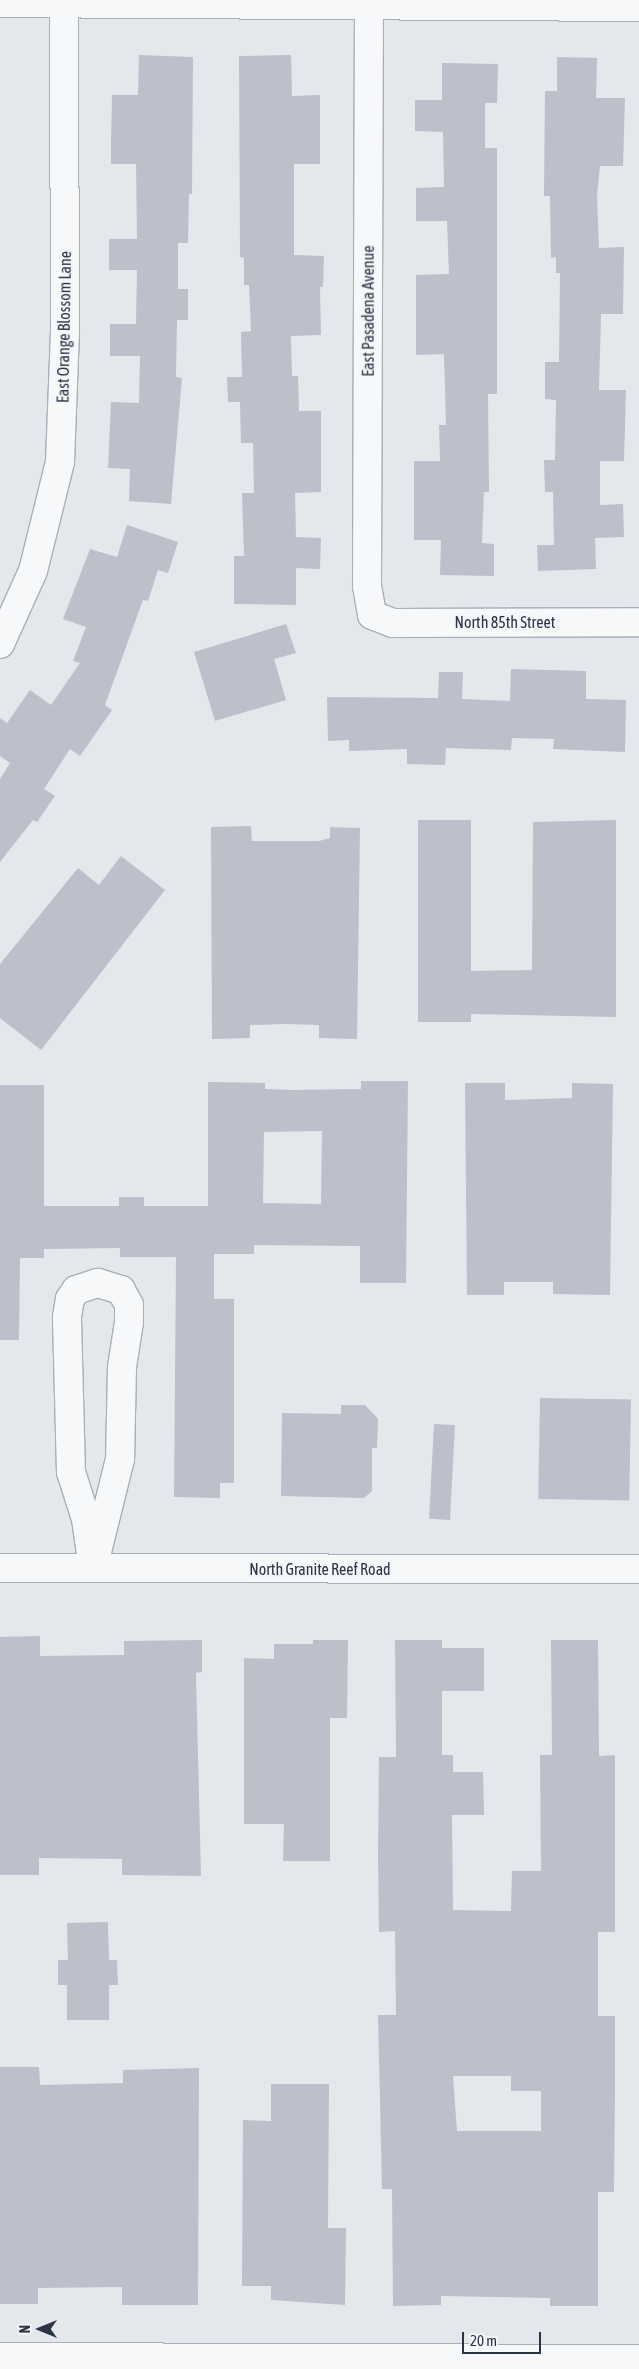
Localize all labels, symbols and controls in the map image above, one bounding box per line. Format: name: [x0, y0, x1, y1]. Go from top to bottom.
street label: East Pasadena Avenue: [358, 245, 378, 377]
street label: East Orange Blossom Lane: [53, 251, 75, 403]
street label: North 85th Street: [455, 612, 555, 632]
street label: North Granite Reef Road: [249, 1559, 391, 1579]
north arrow: [15, 2304, 65, 2354]
scale bar: [464, 2322, 543, 2354]
text: N: [17, 2325, 33, 2333]
text: 20 m: [470, 2332, 497, 2349]

